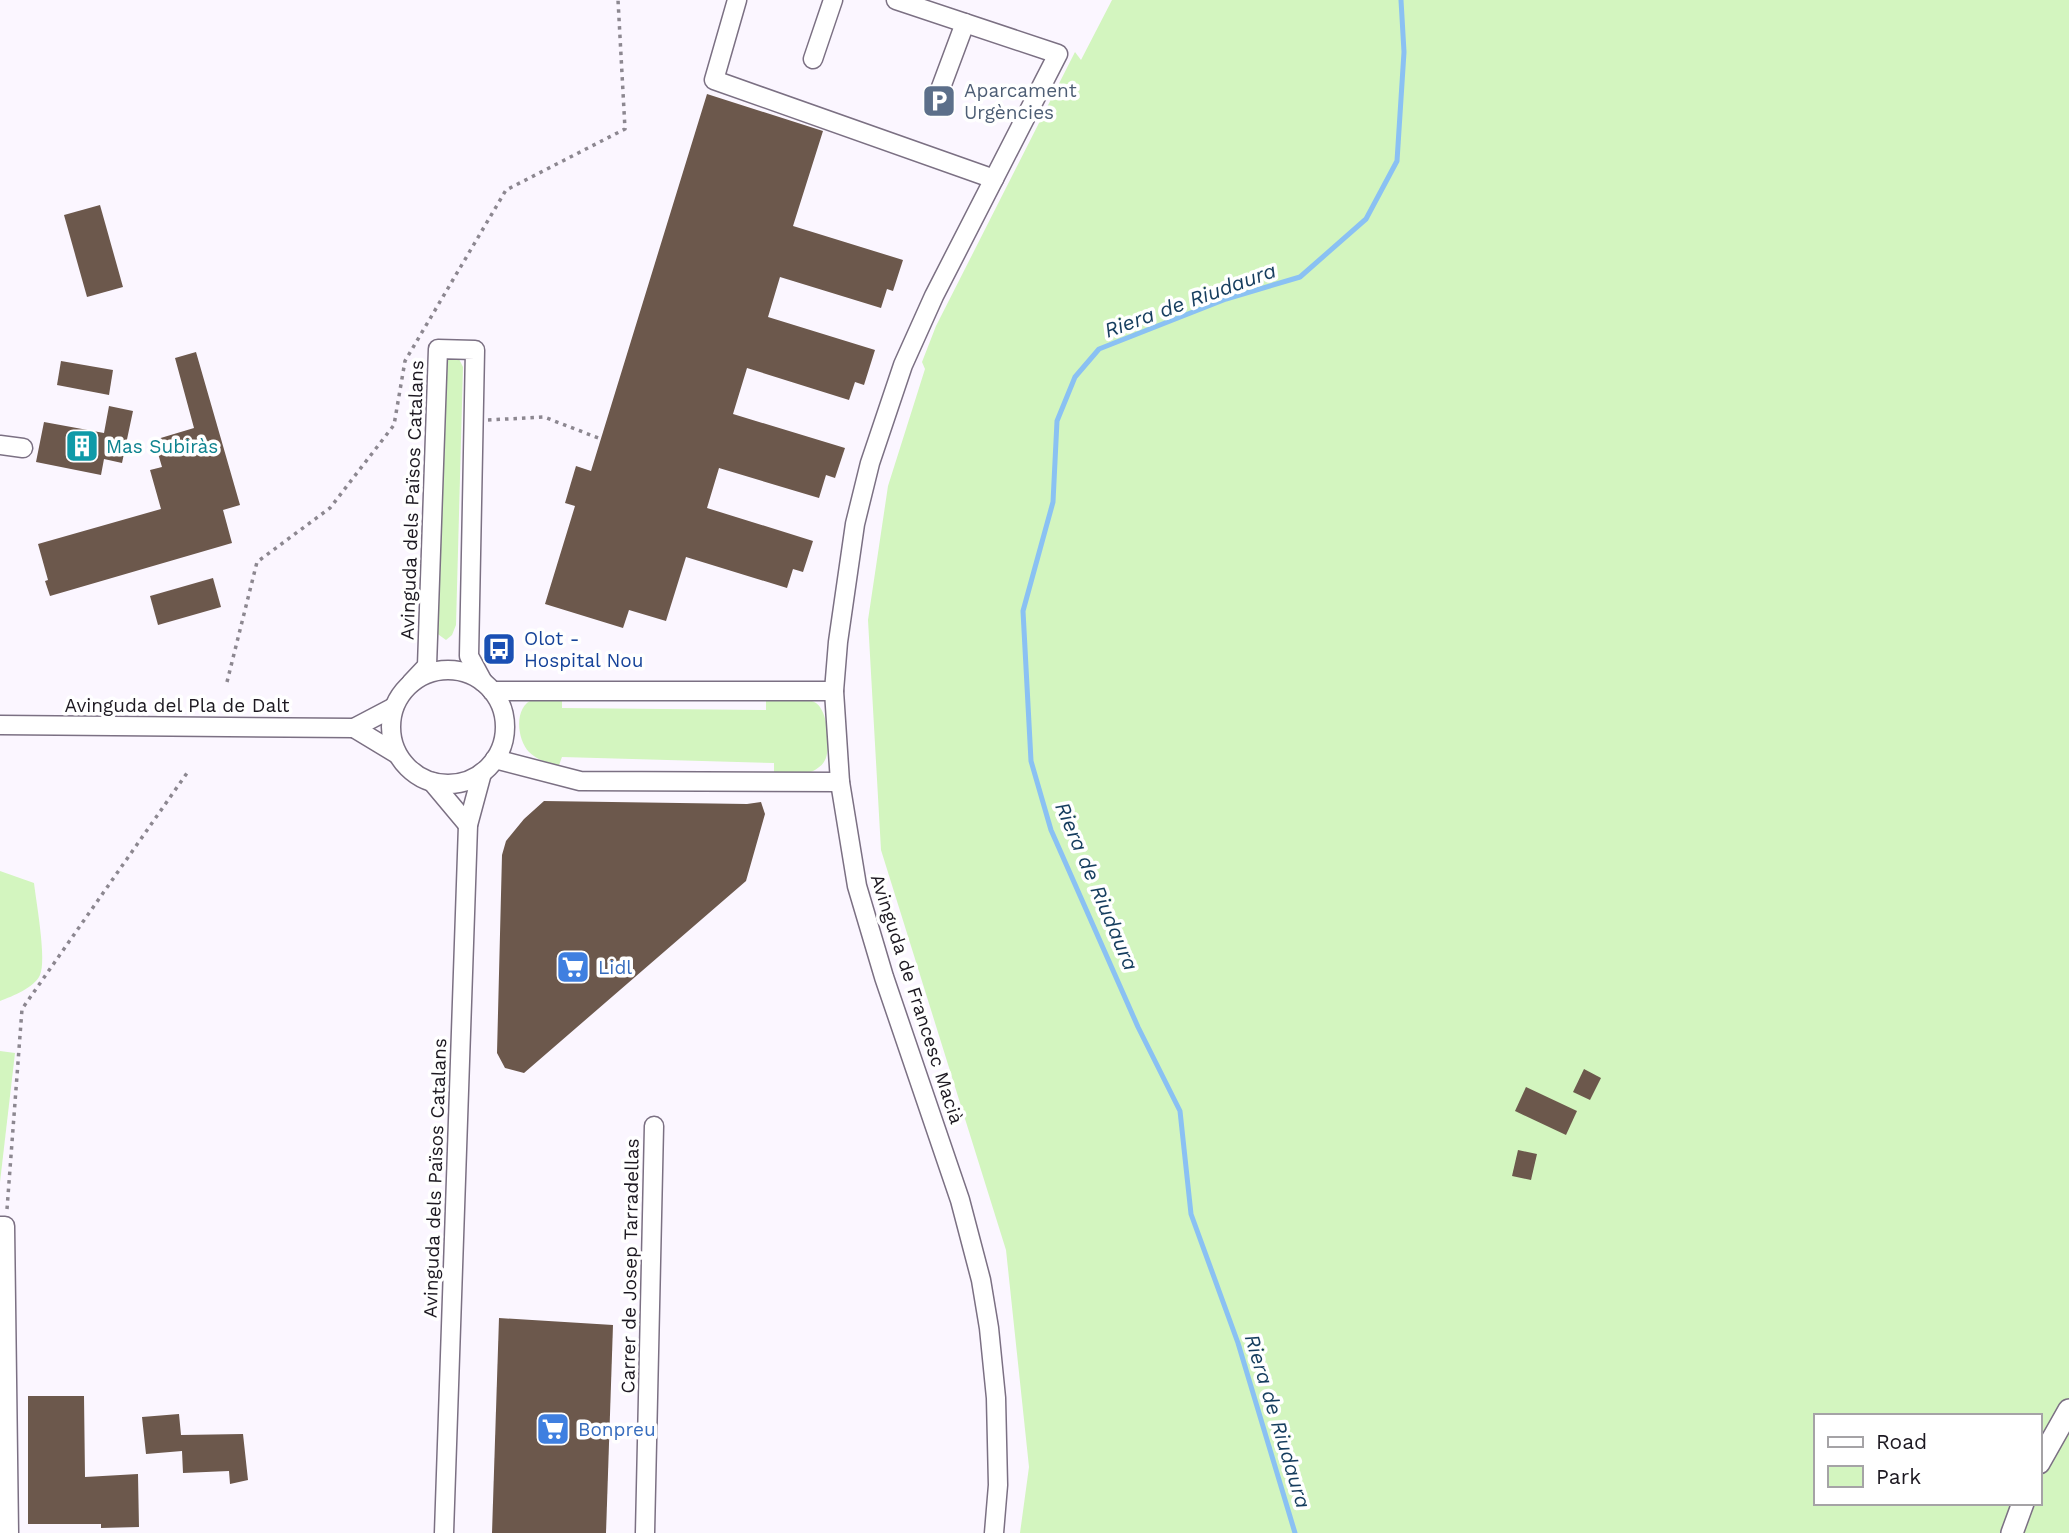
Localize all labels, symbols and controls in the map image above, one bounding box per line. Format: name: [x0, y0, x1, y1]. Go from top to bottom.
place label: Aparcament Urgències: [964, 79, 1077, 124]
parking icon: Aparcament Urgències: [920, 82, 958, 120]
water label: Riera de Riudaura: [1101, 257, 1279, 343]
street label: Avinguda dels Països Catalans: [396, 360, 428, 640]
building icon: Mas Subiràs: [63, 427, 101, 465]
place label: Mas Subiràs: [106, 435, 218, 458]
place label: Olot - Hospital Nou: [524, 627, 643, 672]
bus stop icon: Olot - Hospital Nou: [480, 630, 518, 668]
street label: Avinguda del Pla de Dalt: [64, 694, 290, 717]
water label: Riera de Riudaura: [1050, 798, 1144, 974]
street label: Avinguda de Francesc Macià: [866, 871, 968, 1127]
supermarket icon: Lidl: [554, 948, 592, 986]
place label: Lidl: [598, 956, 632, 979]
street label: Avinguda dels Països Catalans: [419, 1038, 451, 1318]
street label: Carrer de Josep Tarradellas: [616, 1138, 644, 1394]
water label: Riera de Riudaura: [1240, 1331, 1316, 1511]
supermarket icon: Bonpreu: [534, 1410, 572, 1448]
legend: [1814, 1414, 2041, 1505]
place label: Bonpreu: [578, 1418, 656, 1441]
text: Road: [1876, 1429, 1927, 1454]
text: Park: [1876, 1464, 1921, 1489]

